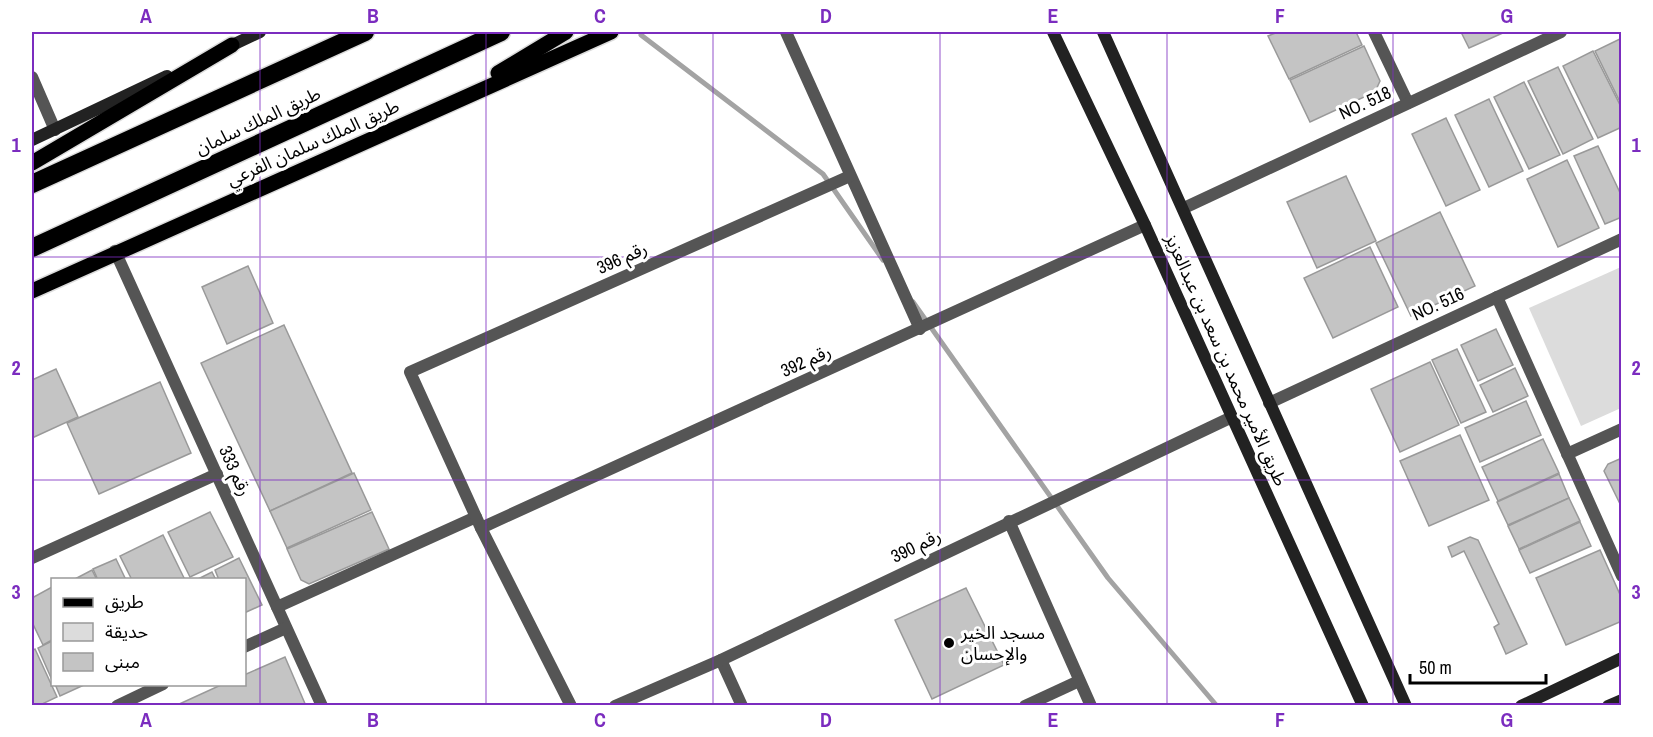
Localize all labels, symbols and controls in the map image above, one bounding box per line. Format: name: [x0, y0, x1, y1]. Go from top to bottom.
text: A: [140, 2, 152, 29]
text: B: [367, 2, 379, 29]
text: C: [594, 2, 606, 29]
text: D: [820, 2, 832, 29]
text: E: [1048, 2, 1059, 29]
text: F: [1275, 2, 1285, 29]
text: G: [1501, 2, 1513, 29]
street label: NO. 518: [1335, 80, 1395, 125]
street label: طريق الملك سلمان: [191, 81, 325, 161]
street label: طريق الملك سلمان الفرعي: [222, 93, 404, 193]
text: 1: [11, 131, 21, 158]
text: 1: [1631, 131, 1641, 158]
street label: طريق الأمير محمد بن سعد بن عبدالعزيز: [1159, 229, 1294, 490]
street label: رقم 396: [593, 235, 651, 281]
street label: NO. 516: [1408, 281, 1468, 326]
street label: رقم 392: [777, 338, 835, 384]
text: 2: [11, 354, 21, 381]
text: 2: [1631, 354, 1641, 381]
street label: رقم 333: [212, 442, 258, 500]
street label: رقم 390: [886, 523, 946, 569]
text: 3: [11, 578, 21, 605]
legend: [51, 578, 246, 686]
text: 3: [1631, 578, 1641, 605]
text: طريق: [105, 589, 144, 614]
text: حديقة: [105, 619, 148, 644]
place label: مسجد الخير والإحسان: [960, 620, 1045, 666]
marker: مسجد الخير والإحسان: [942, 636, 956, 650]
scale bar: [1410, 647, 1546, 685]
text: مبنى: [105, 649, 140, 674]
text: 50 m: [1419, 655, 1452, 680]
text: A: [140, 706, 152, 733]
text: B: [367, 706, 379, 733]
text: C: [594, 706, 606, 733]
text: D: [820, 706, 832, 733]
text: E: [1048, 706, 1059, 733]
text: F: [1275, 706, 1285, 733]
text: G: [1501, 706, 1513, 733]

